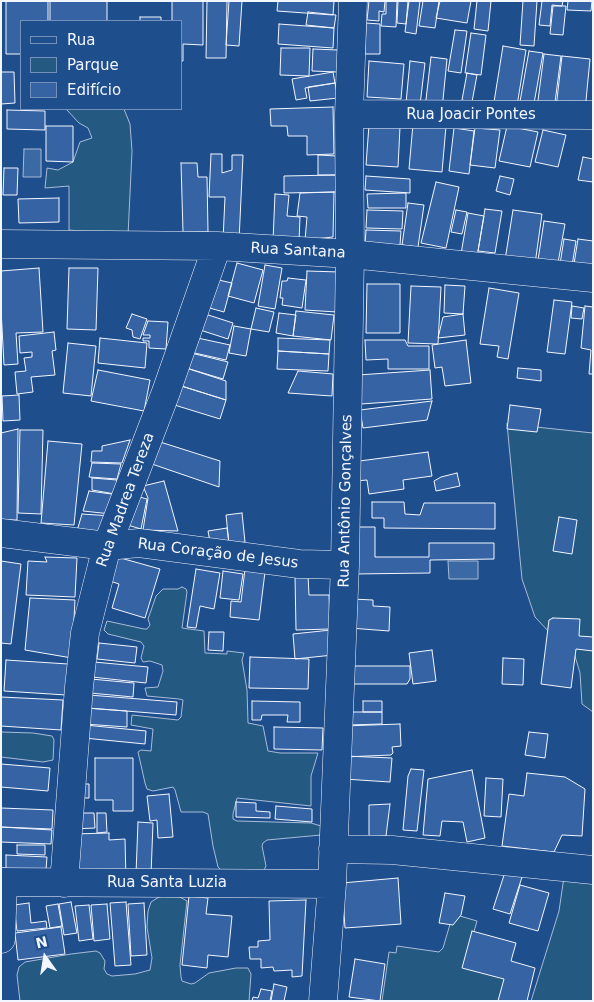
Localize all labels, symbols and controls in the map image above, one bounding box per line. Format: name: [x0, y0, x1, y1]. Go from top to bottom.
legend: [20, 20, 182, 110]
text: Rua: [67, 31, 95, 49]
text: Parque: [67, 56, 119, 74]
text: Edifício: [67, 81, 121, 99]
street label: Rua Joacir Pontes: [406, 106, 536, 124]
street label: Rua Santana: [250, 240, 346, 262]
street label: Rua Antônio Gonçalves: [335, 414, 357, 588]
street label: Rua Madrea Tereza: [93, 430, 159, 570]
street label: Rua Coração de Jesus: [137, 535, 299, 573]
street label: Rua Santa Luzia: [107, 874, 227, 892]
north arrow: [20, 932, 70, 982]
text: N: [34, 933, 49, 951]

